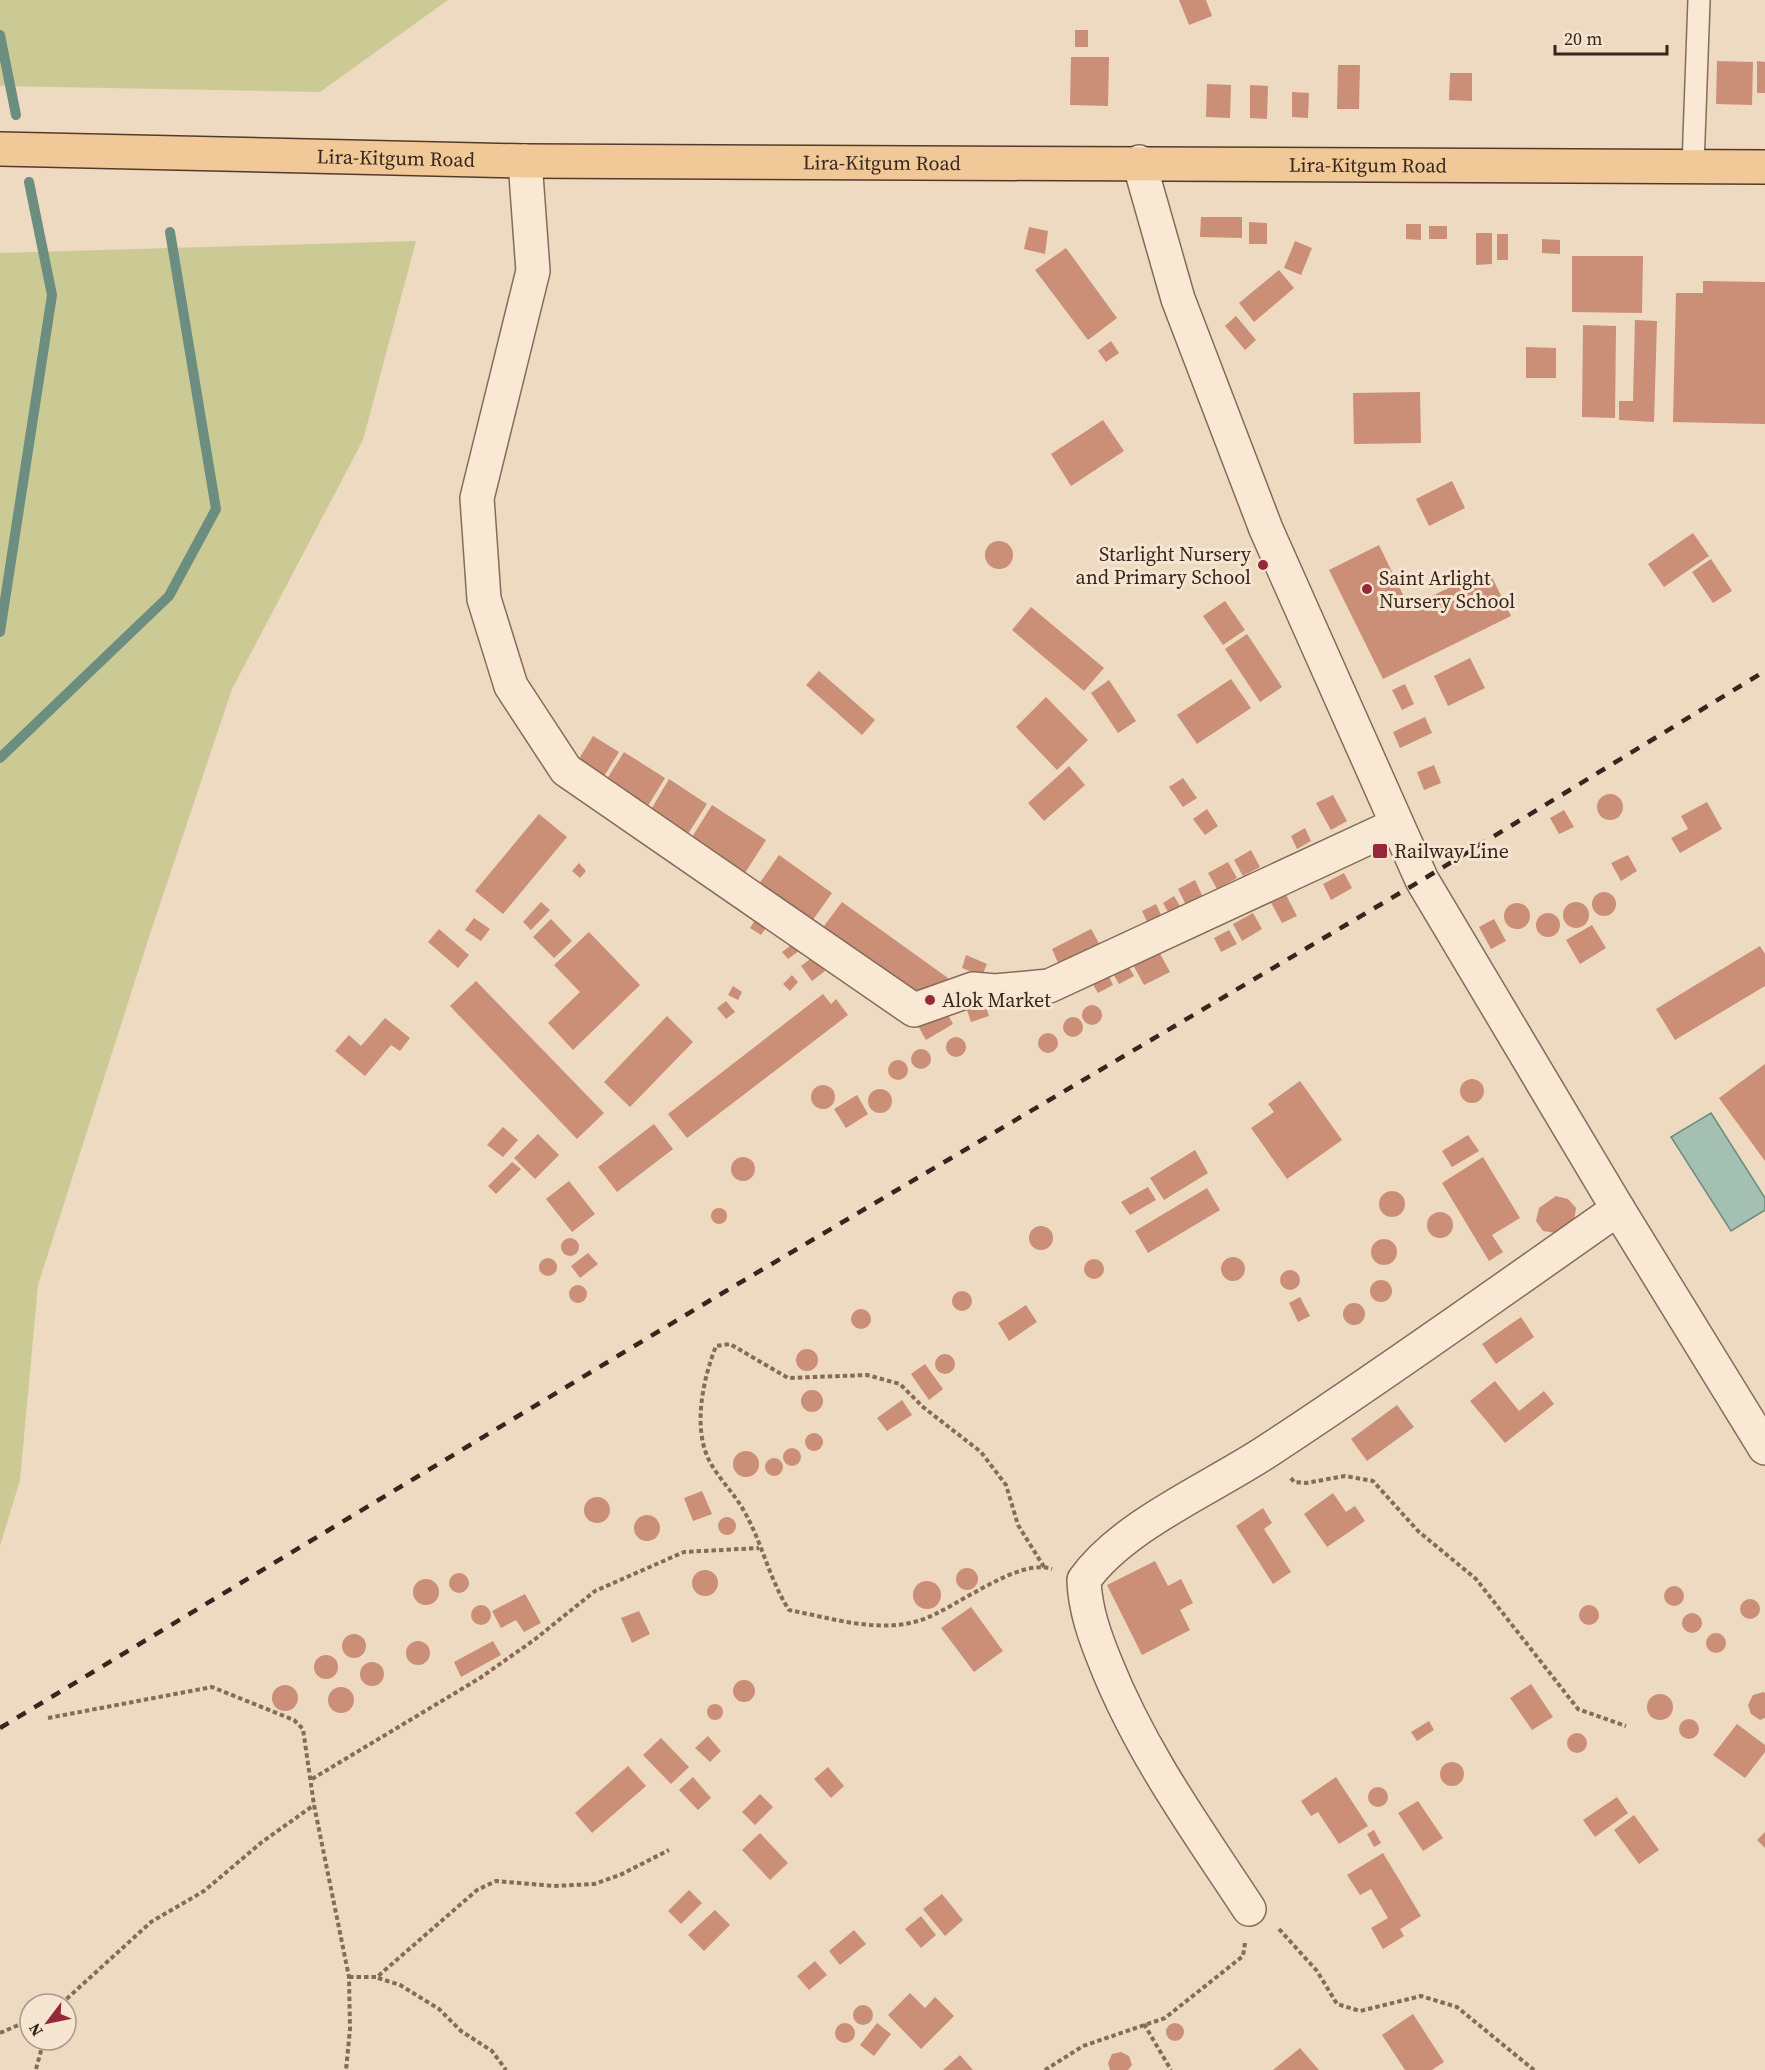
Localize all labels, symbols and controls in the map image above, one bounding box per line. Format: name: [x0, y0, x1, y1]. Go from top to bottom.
scale bar: [1555, 18, 1668, 56]
text: 20 m: [1564, 26, 1602, 51]
street label: Lira-Kitgum Road: [316, 142, 476, 174]
street label: Lira-Kitgum Road: [803, 148, 962, 177]
street label: Lira-Kitgum Road: [1289, 151, 1448, 179]
place label: Starlight Nursery and Primary School: [1076, 540, 1252, 591]
marker: Starlight Nursery and Primary School: [1256, 558, 1270, 572]
place label: Saint Arlight Nursery School: [1379, 564, 1515, 615]
marker: Saint Arlight Nursery School: [1360, 582, 1374, 596]
place label: Railway Line: [1394, 837, 1509, 865]
marker: Railway Line: [1371, 842, 1389, 860]
place label: Alok Market: [942, 986, 1051, 1014]
marker: Alok Market: [923, 993, 937, 1007]
north arrow: [18, 1992, 78, 2052]
text: N: [23, 2019, 48, 2041]

